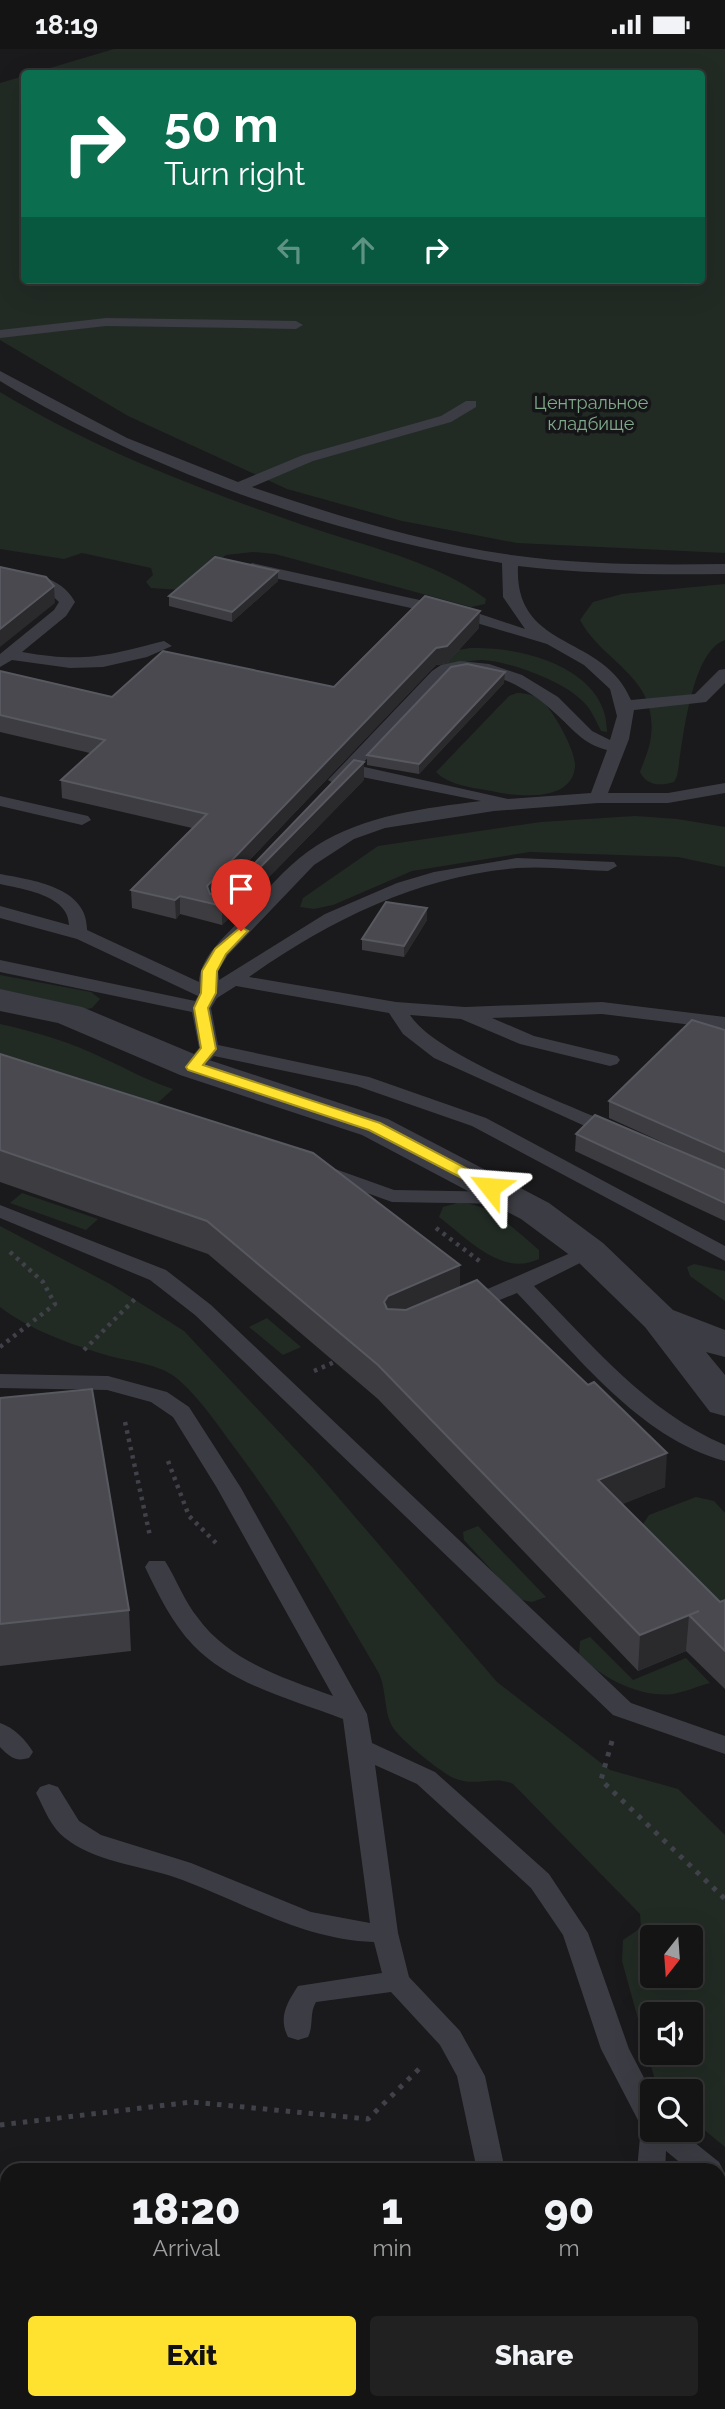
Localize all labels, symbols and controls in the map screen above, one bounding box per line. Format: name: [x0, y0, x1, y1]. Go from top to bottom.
text: 18:19: [35, 10, 98, 40]
text: 50 m: [164, 96, 279, 153]
icon: right: [49, 98, 140, 189]
text: Turn right: [164, 155, 305, 192]
icon: left: [271, 231, 309, 269]
icon: ahead: [344, 231, 382, 269]
icon: right: [417, 231, 455, 269]
park label: Центральное кладбище: [534, 392, 649, 434]
pin: [211, 859, 271, 931]
icon: arrive: [222, 870, 260, 908]
position arrow: [453, 1150, 527, 1224]
north arrow: [640, 1925, 704, 1988]
map controls: [640, 1925, 703, 2142]
button: sound: [640, 2002, 703, 2065]
button: search: [640, 2079, 703, 2142]
text: 18:20: [132, 2185, 241, 2234]
text: 1: [381, 2185, 403, 2234]
text: 90: [544, 2185, 594, 2234]
text: Arrival: [152, 2234, 220, 2261]
text: min: [372, 2234, 412, 2261]
text: m: [558, 2234, 580, 2261]
button: Exit: [28, 2316, 356, 2396]
button: Share: [370, 2316, 698, 2396]

